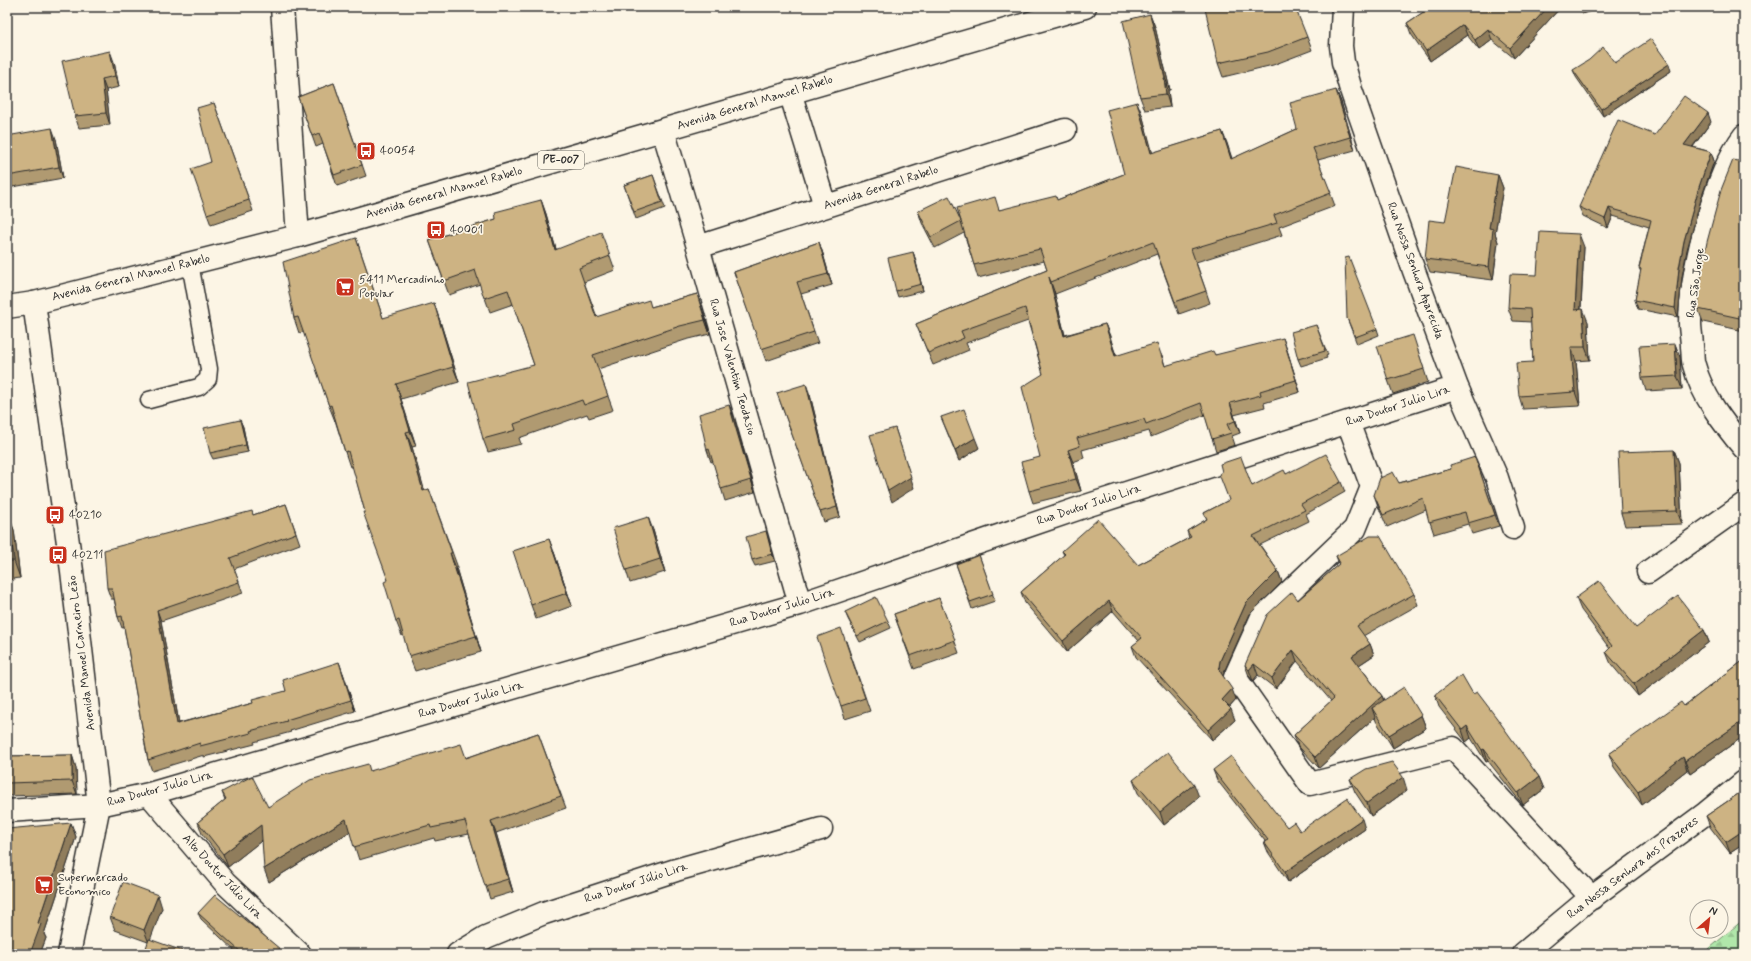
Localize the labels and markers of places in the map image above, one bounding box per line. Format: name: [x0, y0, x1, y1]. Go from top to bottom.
bus stop icon: 40054: [355, 140, 377, 162]
place label: 40054: [380, 143, 416, 159]
bus stop icon: 40001: [425, 219, 447, 241]
place label: 40001: [450, 222, 483, 238]
place label: 5411 Mercadinho Popular: [359, 272, 445, 302]
supermarket icon: 5411 Mercadinho Popular: [334, 276, 356, 298]
bus stop icon: 40210: [44, 504, 66, 526]
place label: 40210: [69, 507, 102, 523]
bus stop icon: 40211: [47, 544, 69, 566]
place label: 40211: [72, 547, 104, 563]
place label: Supermercado Economico: [58, 870, 128, 900]
supermarket icon: Supermercado Economico: [33, 874, 55, 896]

